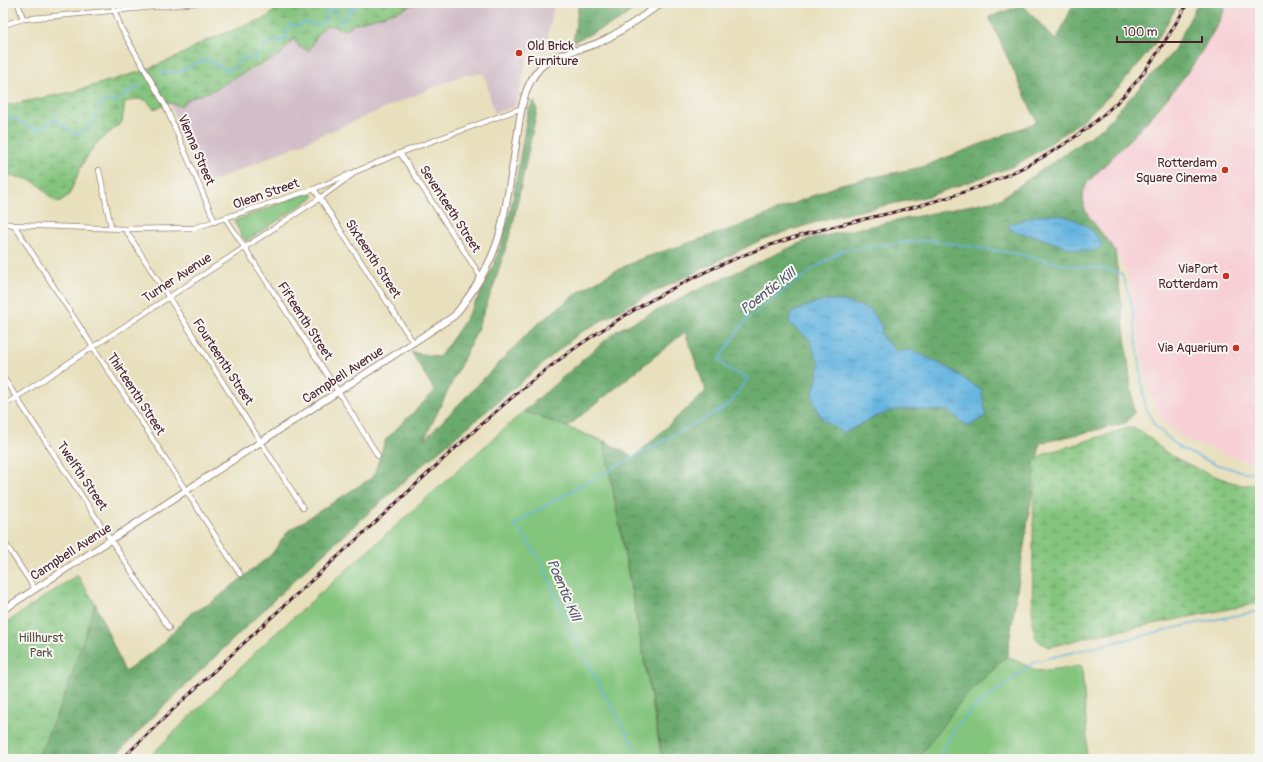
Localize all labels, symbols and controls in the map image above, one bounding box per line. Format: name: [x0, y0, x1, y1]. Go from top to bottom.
scale bar: [1117, 18, 1202, 44]
text: 100 m: [1123, 25, 1158, 40]
place label: Old Brick Furniture: [527, 38, 579, 69]
marker: Old Brick Furniture: [514, 48, 524, 58]
street label: Vienna Street: [174, 112, 218, 188]
place label: Rotterdam Square Cinema: [1136, 155, 1217, 186]
street label: Seventeeth Street: [416, 162, 485, 256]
marker: Rotterdam Square Cinema: [1220, 165, 1230, 175]
street label: Olean Street: [231, 175, 302, 213]
street label: Sixteenth Street: [342, 217, 405, 302]
street label: Turner Avenue: [139, 249, 215, 306]
place label: ViaPort Rotterdam: [1158, 261, 1219, 292]
water label: Poentic Kill: [737, 263, 800, 318]
marker: ViaPort Rotterdam: [1221, 271, 1231, 281]
street label: Fifteenth Street: [274, 279, 337, 364]
street label: Fourteenth Street: [189, 316, 257, 409]
place label: Via Aquarium: [1157, 340, 1228, 356]
street label: Campbell Avenue: [299, 343, 387, 407]
marker: Via Aquarium: [1231, 343, 1241, 353]
street label: Thirteenth Street: [103, 350, 169, 439]
street label: Twelfth Street: [53, 438, 111, 514]
street label: Campbell Avenue: [27, 520, 115, 584]
water label: Poentic Kill: [543, 557, 585, 625]
park label: Hillhurst Park: [18, 630, 64, 661]

